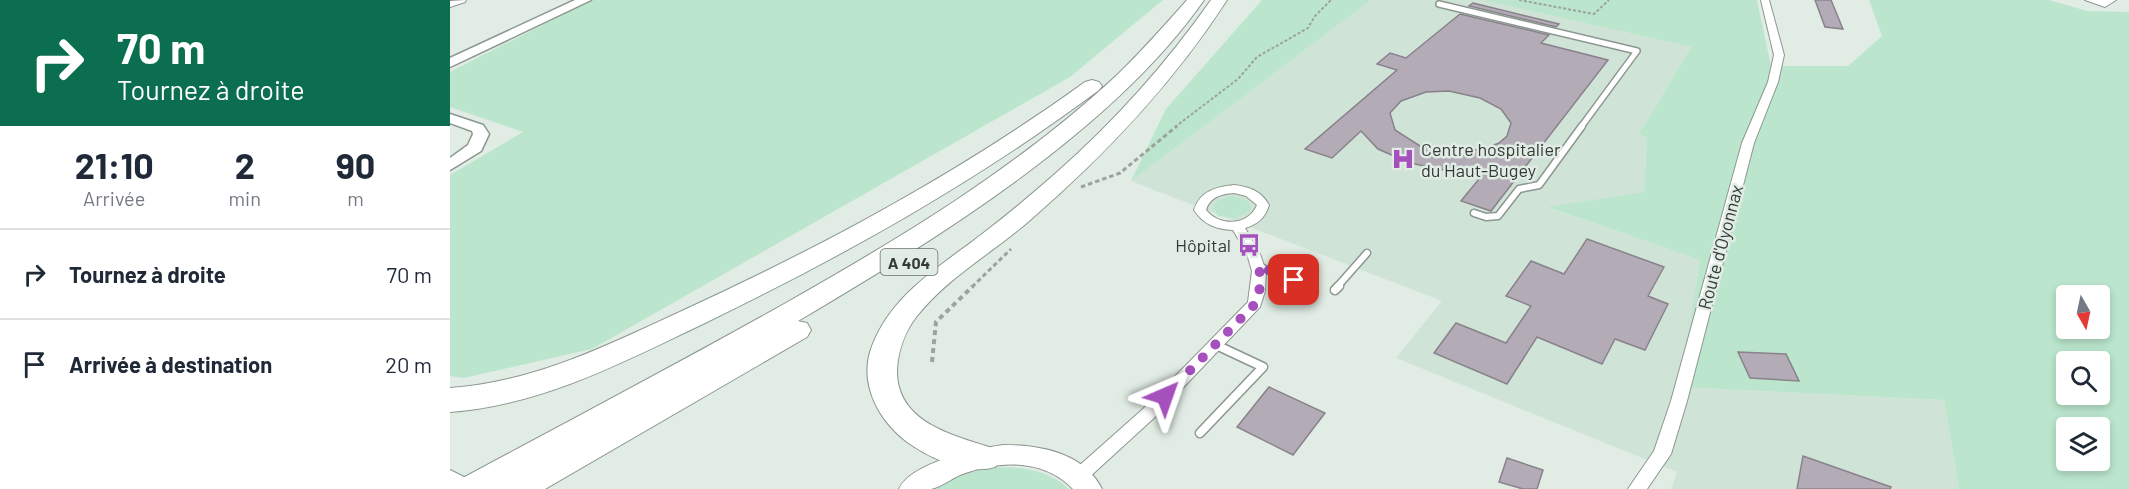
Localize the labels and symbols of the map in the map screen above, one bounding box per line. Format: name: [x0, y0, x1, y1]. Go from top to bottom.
place label: Centre hospitalier du Haut-Bugey: [1421, 138, 1561, 181]
hospital icon: Centre hospitalier du Haut-Bugey: [1390, 146, 1416, 172]
street label: Route d'Oyonnax: [1693, 182, 1747, 312]
bus stop icon: Hôpital: [1236, 232, 1262, 258]
place label: Hôpital: [1175, 234, 1231, 256]
road number: A 404: [880, 249, 938, 275]
pin: [1268, 254, 1319, 305]
north arrow: [2056, 285, 2110, 339]
position arrow: [1133, 364, 1197, 428]

